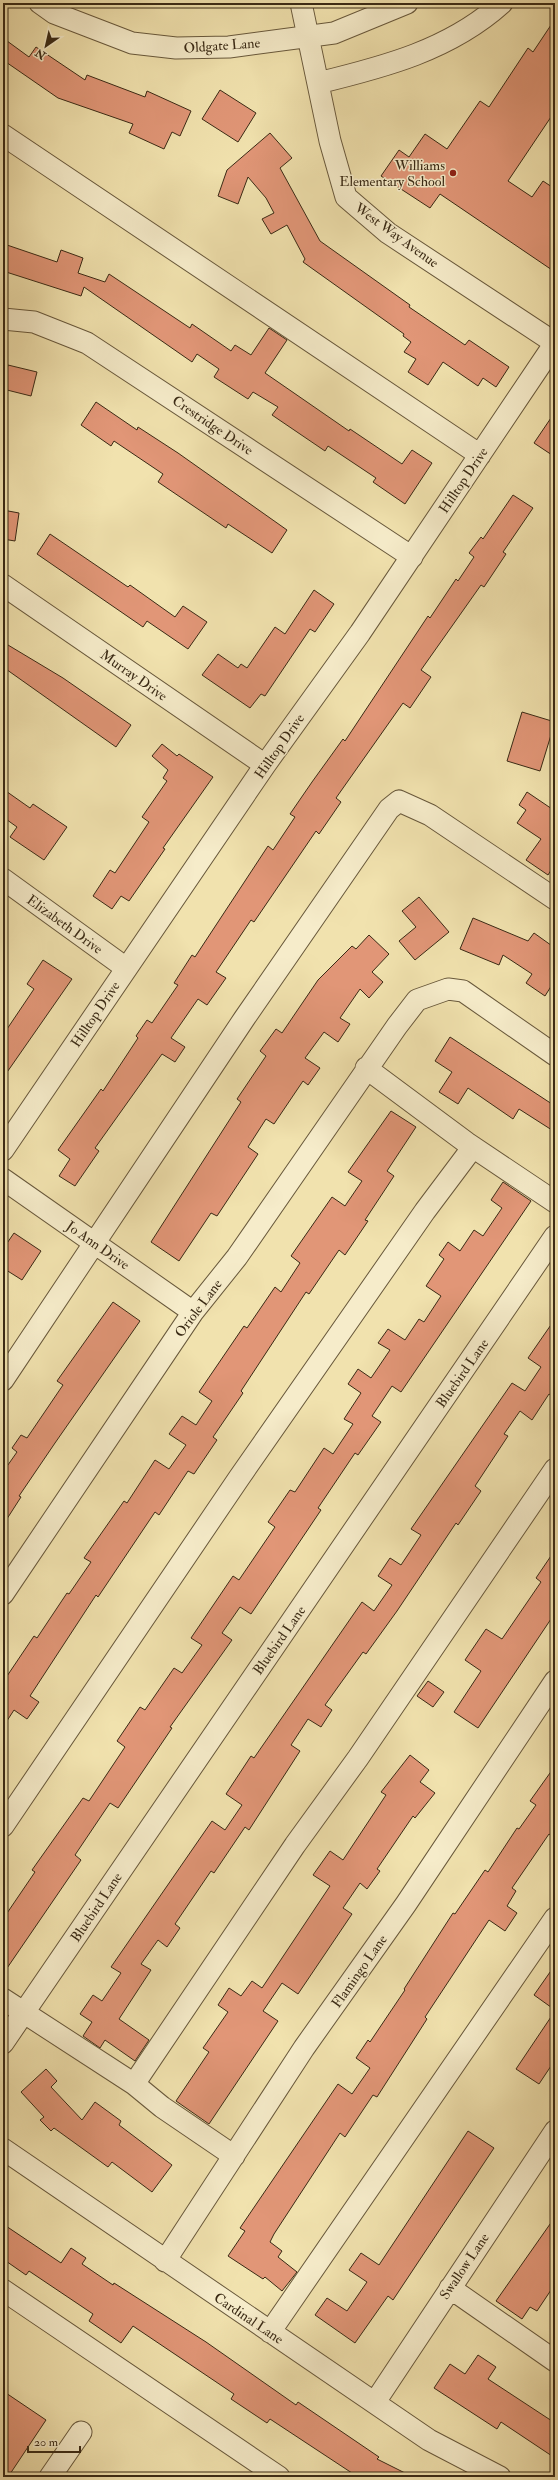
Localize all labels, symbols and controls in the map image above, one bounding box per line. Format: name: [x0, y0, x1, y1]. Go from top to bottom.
north arrow: [26, 26, 66, 66]
street label: Oldgate Lane: [183, 34, 261, 57]
text: N: [32, 45, 49, 63]
place label: Williams Elementary School: [339, 157, 445, 191]
marker: Williams Elementary School: [448, 168, 458, 178]
street label: West Way Avenue: [350, 199, 442, 272]
street label: Crestridge Drive: [169, 392, 257, 459]
street label: Hilltop Drive: [435, 444, 493, 517]
street label: Murray Drive: [96, 646, 171, 706]
street label: Hilltop Drive: [251, 710, 309, 783]
street label: Elizabeth Drive: [23, 891, 106, 958]
street label: Hilltop Drive: [67, 978, 125, 1051]
street label: Jo Ann Drive: [62, 1217, 133, 1274]
street label: Oriole Lane: [171, 1276, 226, 1341]
street label: Bluebird Lane: [432, 1335, 492, 1411]
street label: Bluebird Lane: [249, 1602, 309, 1678]
street label: Bluebird Lane: [67, 1869, 126, 1945]
street label: Flamingo Lane: [328, 1931, 391, 2011]
street label: Swallow Lane: [436, 2230, 493, 2303]
street label: Cardinal Lane: [211, 2289, 287, 2348]
scale bar: [28, 2428, 80, 2454]
text: 20 m: [34, 2435, 59, 2450]

